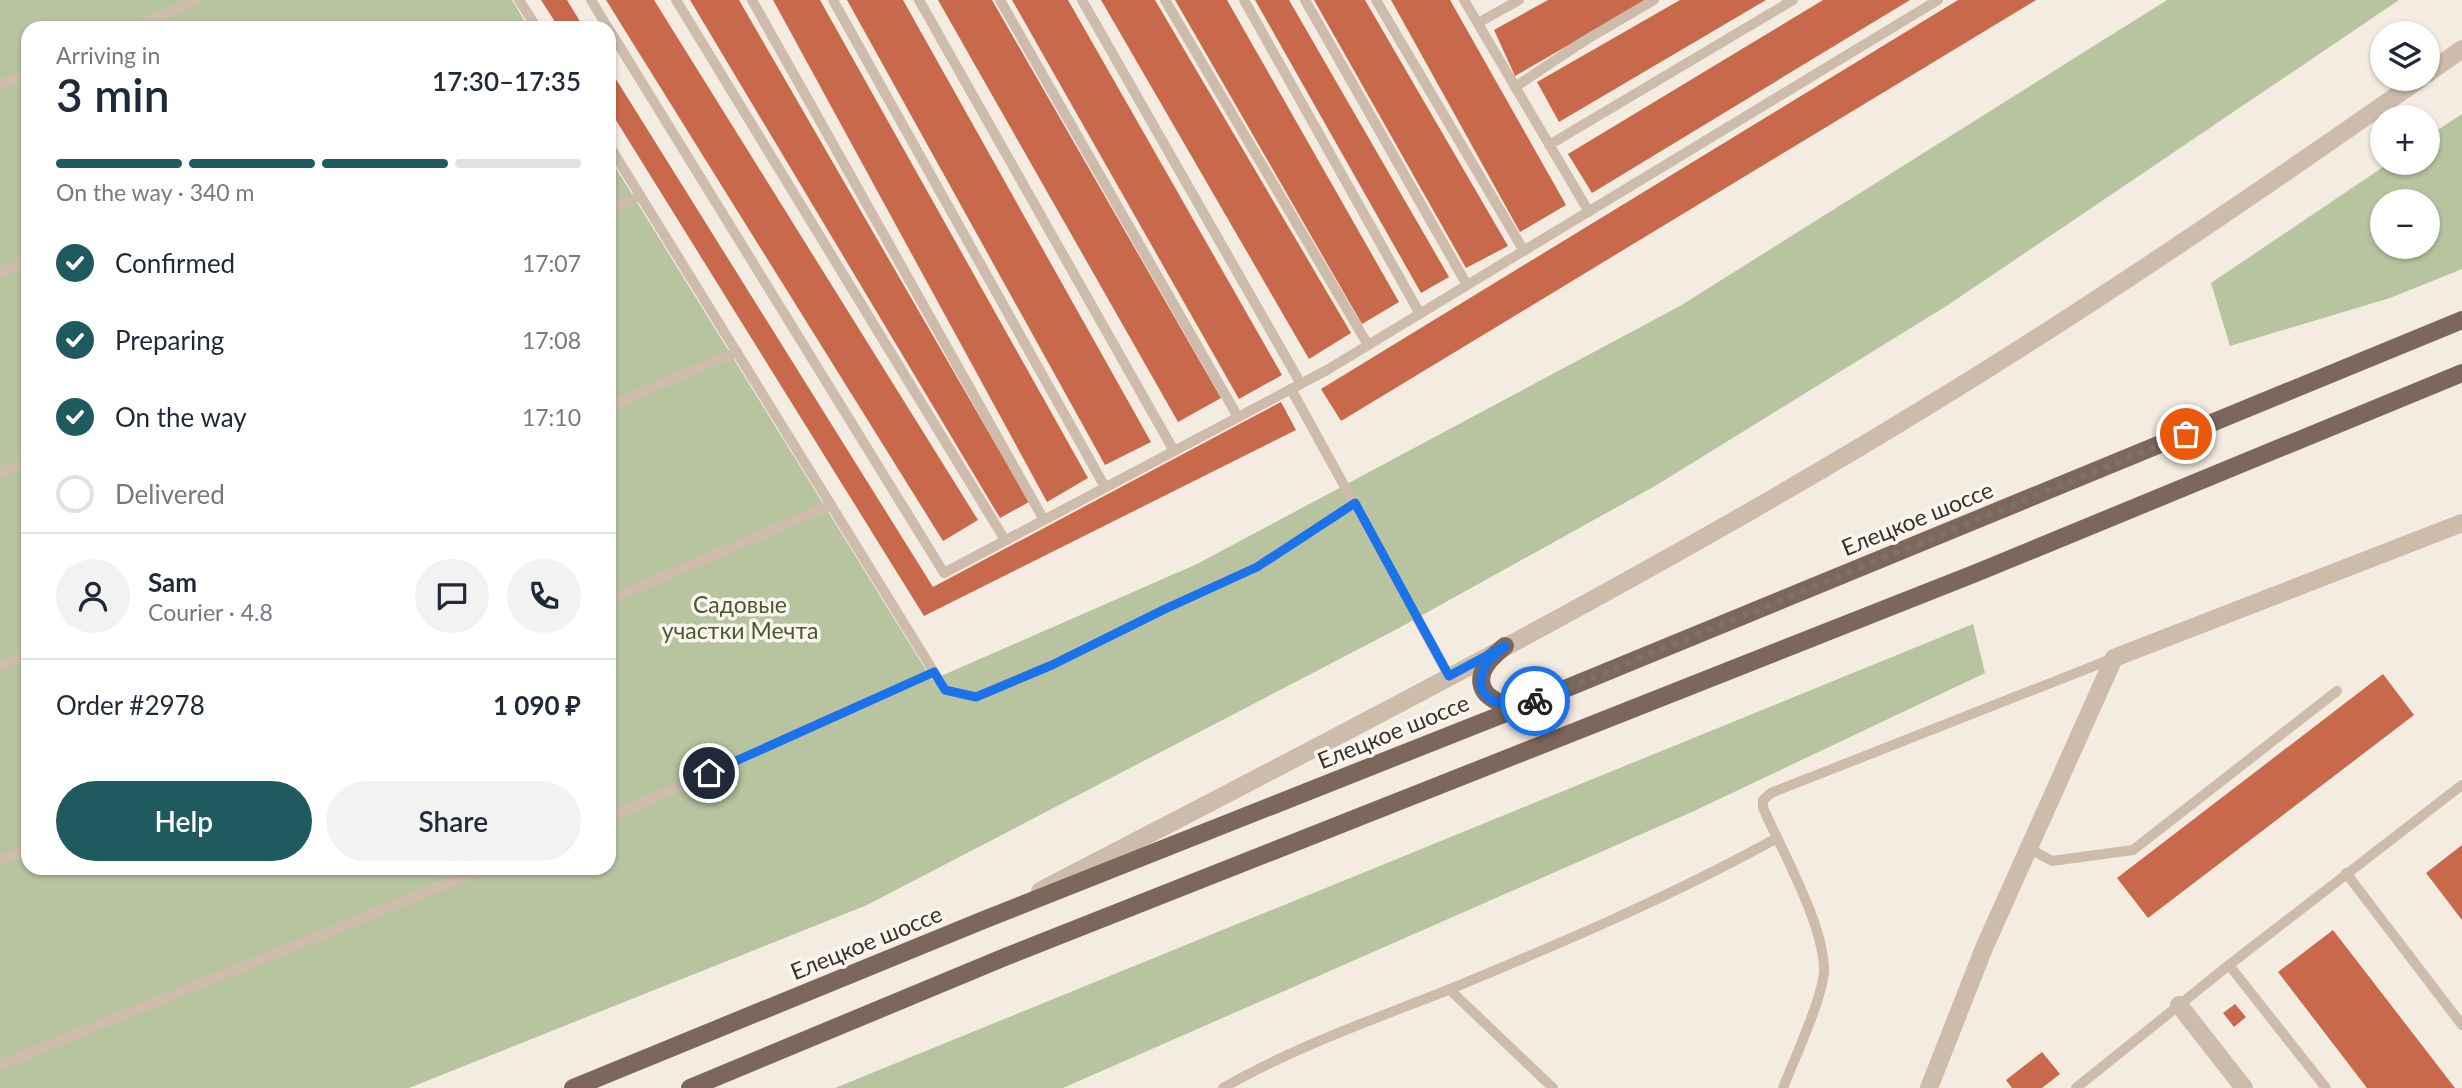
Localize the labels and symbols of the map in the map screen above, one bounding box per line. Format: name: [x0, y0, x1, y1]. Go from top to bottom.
pin: [2156, 404, 2216, 464]
street label: Елецкое шоссе: [1837, 475, 1997, 561]
park label: Садовые участки Мечта: [662, 590, 818, 644]
courier: [1500, 666, 1570, 736]
street label: Елецкое шоссе: [1313, 688, 1473, 774]
pin: [679, 743, 739, 803]
street label: Елецкое шоссе: [786, 899, 946, 985]

